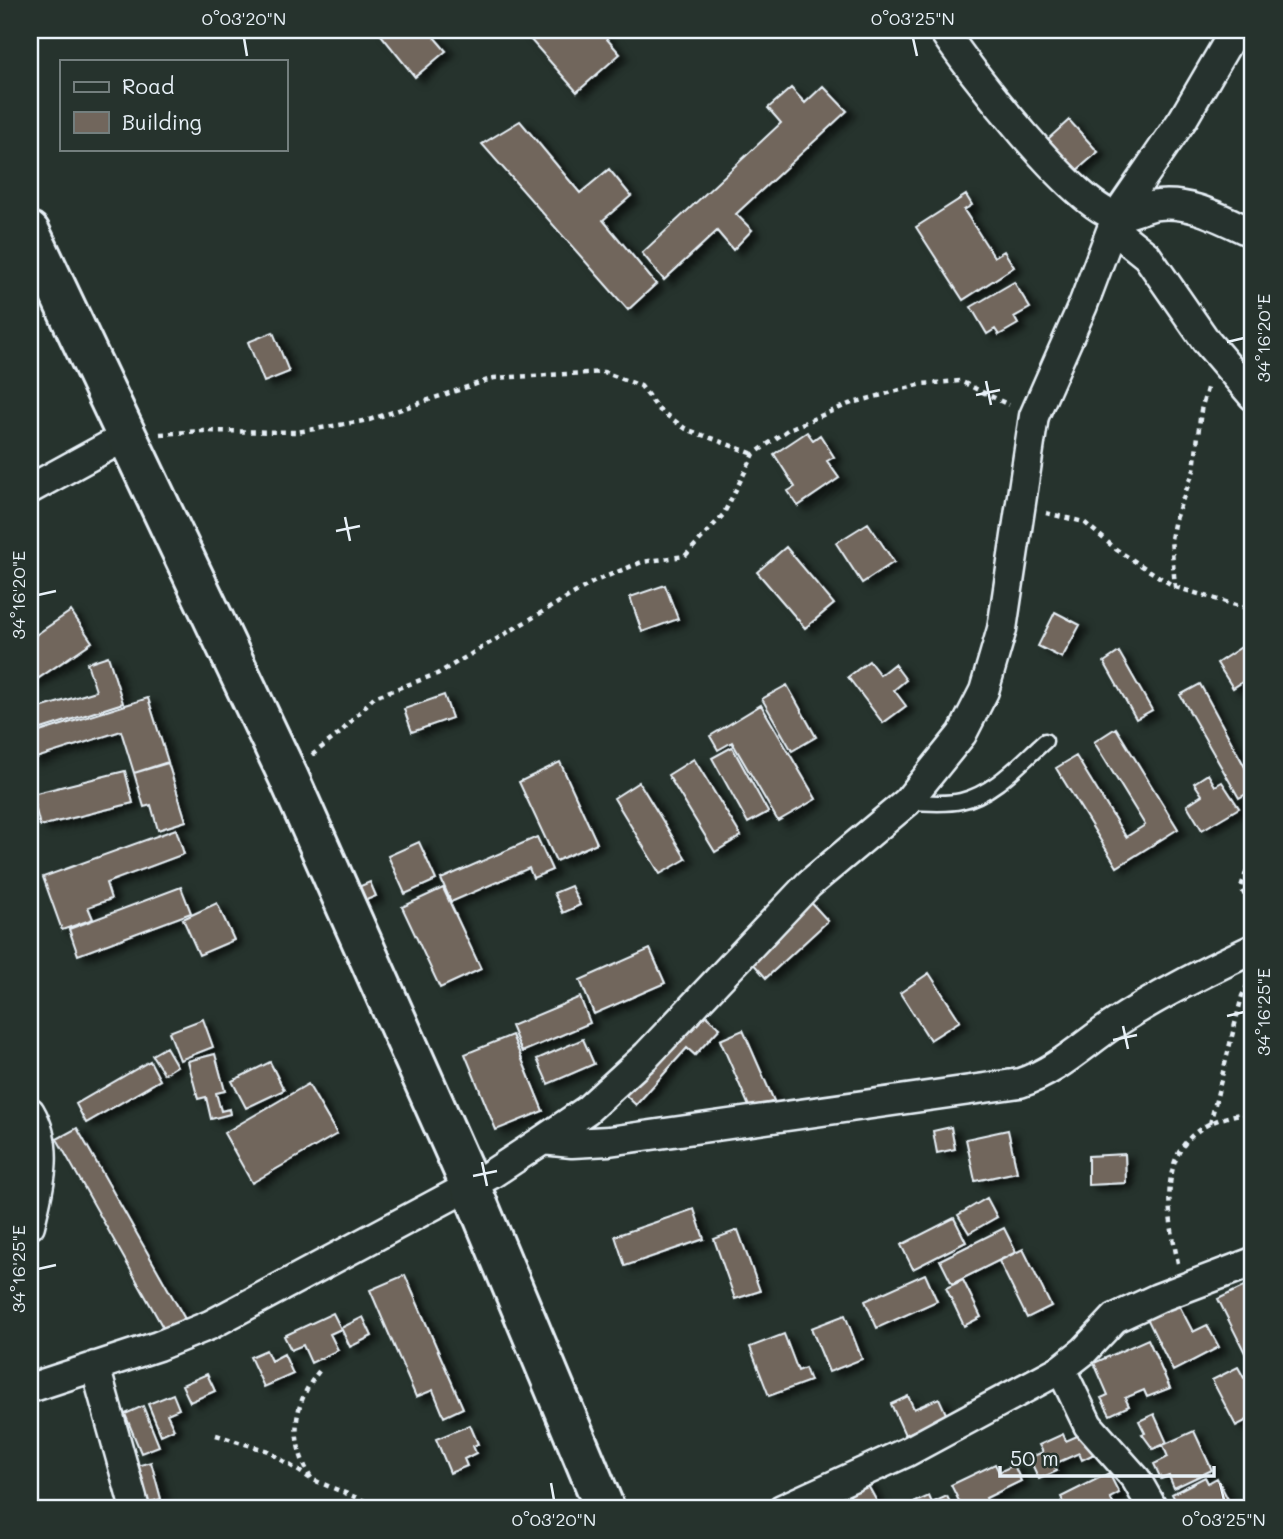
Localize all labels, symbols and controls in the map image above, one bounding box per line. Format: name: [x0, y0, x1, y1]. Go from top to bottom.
text: 0°03'20"N: [202, 6, 286, 30]
text: 0°03'25"N: [871, 6, 955, 30]
legend: [60, 60, 287, 150]
text: Road: [122, 72, 174, 99]
text: Building: [122, 108, 202, 135]
text: 34°16'20"E: [1251, 294, 1275, 382]
text: 34°16'20"E: [6, 551, 30, 639]
text: 34°16'25"E: [1251, 968, 1275, 1056]
text: 34°16'25"E: [6, 1225, 30, 1313]
scale bar: [1000, 1434, 1213, 1478]
text: 50 m: [1010, 1444, 1059, 1471]
text: 0°03'20"N: [512, 1507, 596, 1531]
text: 0°03'25"N: [1182, 1507, 1266, 1531]

